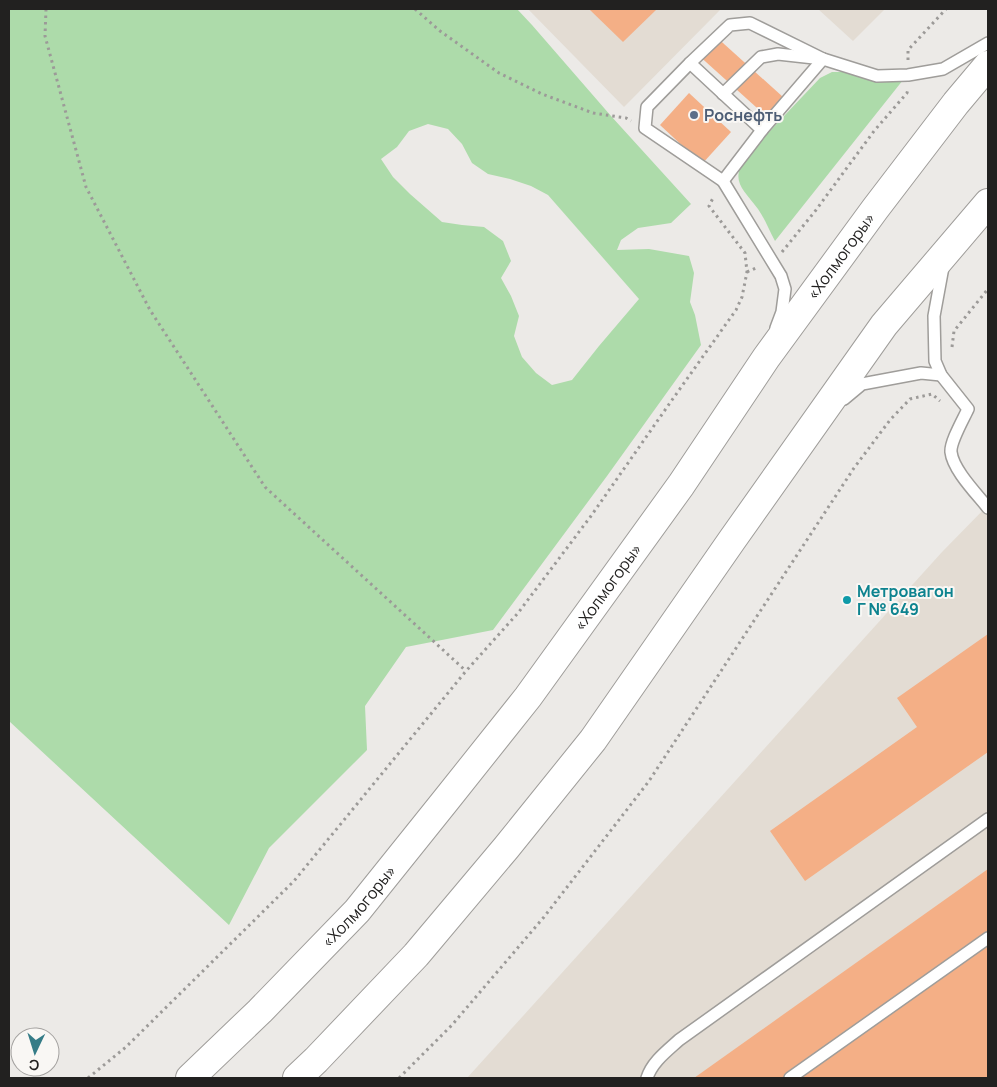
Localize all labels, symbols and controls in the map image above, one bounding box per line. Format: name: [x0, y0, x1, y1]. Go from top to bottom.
place label: Роснефть: [704, 104, 782, 126]
marker: Роснефть: [688, 109, 700, 121]
street label: «Холмогоры»: [802, 208, 880, 304]
street label: «Холмогоры»: [569, 539, 646, 635]
place label: Метровагон Г № 649: [857, 580, 954, 620]
marker: Метровагон Г № 649: [841, 594, 853, 606]
street label: «Холмогоры»: [317, 860, 401, 952]
north arrow: [10, 1027, 60, 1077]
text: С: [28, 1056, 40, 1075]

